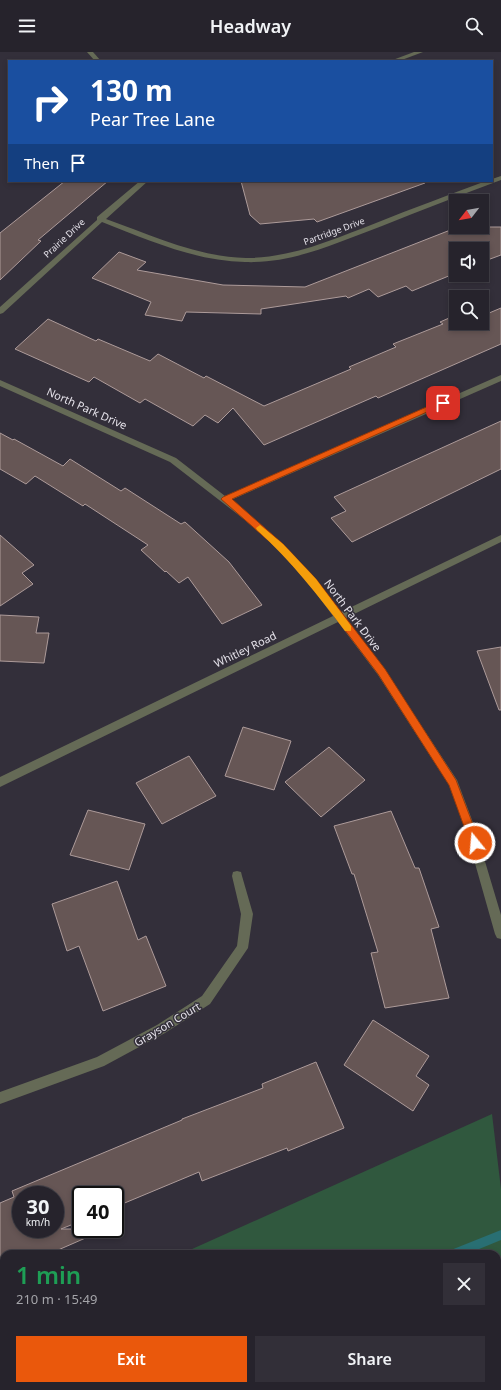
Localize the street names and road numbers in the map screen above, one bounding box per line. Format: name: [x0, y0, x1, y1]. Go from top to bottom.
street label: Partridge Drive: [302, 214, 366, 248]
street label: Prairie Drive: [41, 215, 87, 261]
street label: North Park Drive: [44, 384, 130, 432]
street label: North Park Drive: [321, 576, 385, 654]
street label: Whitley Road: [211, 627, 279, 671]
street label: Grayson Court: [131, 998, 203, 1050]

